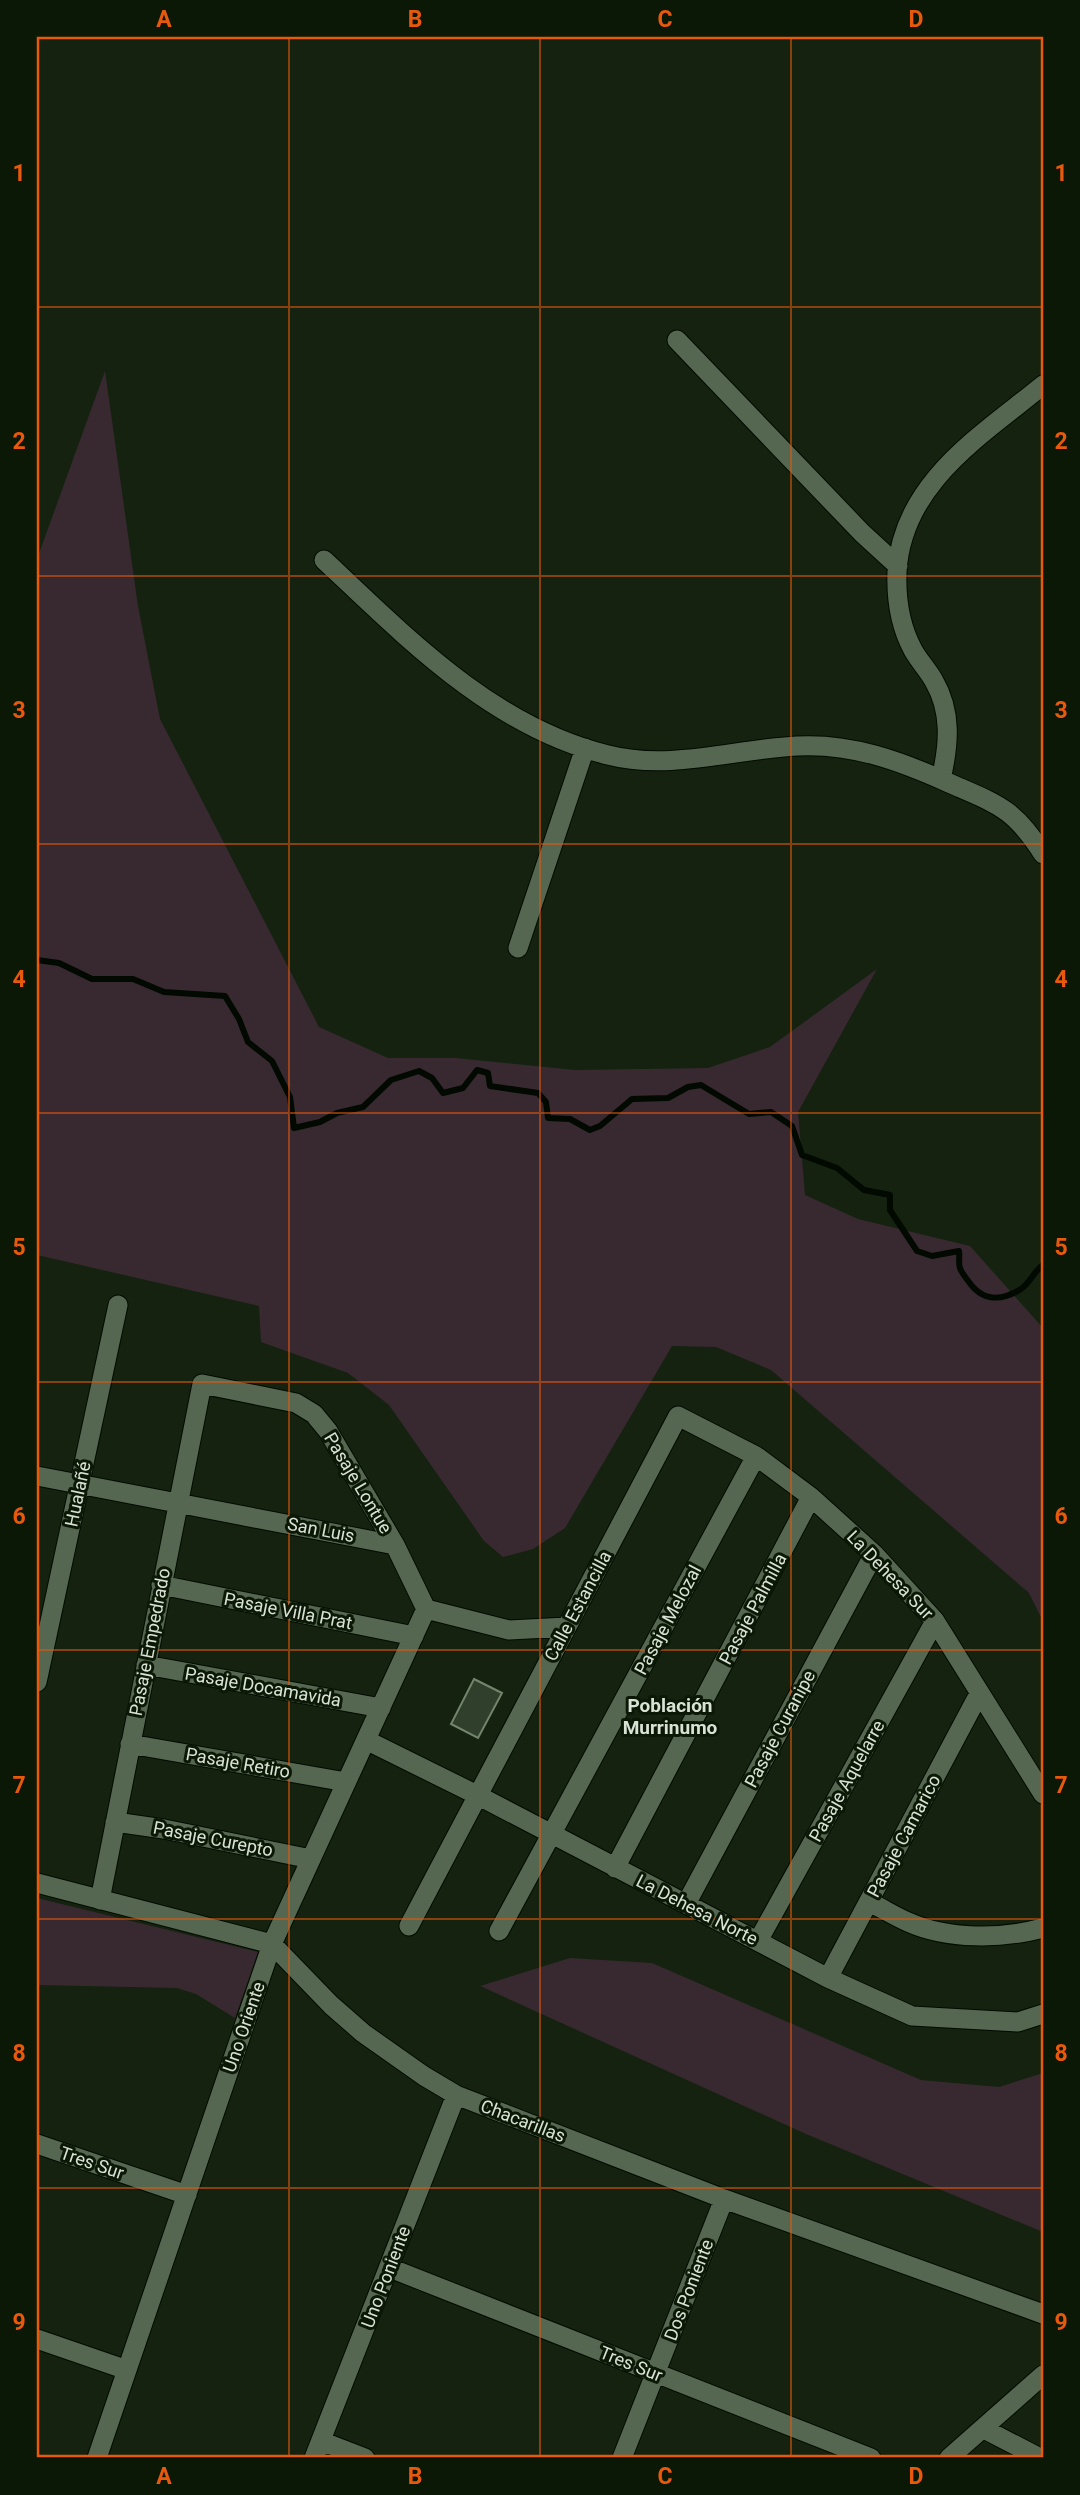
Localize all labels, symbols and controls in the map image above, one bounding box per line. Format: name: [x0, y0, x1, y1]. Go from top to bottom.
text: A: [156, 6, 172, 33]
text: B: [408, 6, 422, 33]
text: C: [657, 6, 673, 33]
text: D: [909, 6, 923, 33]
text: 1: [12, 160, 26, 187]
text: 1: [1054, 160, 1068, 187]
text: 2: [12, 428, 26, 455]
text: 2: [1054, 428, 1068, 455]
text: 3: [12, 697, 26, 724]
text: 3: [1054, 697, 1068, 724]
text: 4: [12, 966, 26, 993]
text: 4: [1054, 966, 1068, 993]
text: 5: [12, 1234, 26, 1261]
text: 5: [1054, 1234, 1068, 1261]
street label: Pasaje Lontue: [320, 1429, 397, 1537]
street label: Hualañé: [60, 1459, 95, 1528]
text: 6: [12, 1503, 26, 1530]
text: 6: [1054, 1503, 1068, 1530]
street label: San Luis: [286, 1513, 356, 1546]
street label: La Dehesa Sur: [843, 1526, 938, 1623]
street label: Calle Estancilla: [540, 1547, 615, 1664]
street label: Pasaje Palmilla: [715, 1550, 791, 1668]
street label: Pasaje Melozal: [630, 1561, 705, 1678]
street label: Pasaje Empedrado: [125, 1566, 174, 1718]
street label: Pasaje Villa Prat: [222, 1588, 354, 1633]
street label: Pasaje Docamavida: [183, 1662, 343, 1711]
street label: Pasaje Curanipe: [740, 1667, 819, 1791]
district label: Población Murrinumo: [623, 1694, 718, 1739]
street label: Pasaje Aquelarre: [804, 1716, 889, 1845]
street label: Pasaje Retiro: [184, 1743, 292, 1782]
street label: Pasaje Camarico: [862, 1771, 945, 1901]
text: 7: [12, 1772, 26, 1799]
text: 7: [1054, 1772, 1068, 1799]
street label: Pasaje Curepto: [151, 1817, 275, 1860]
street label: La Dehesa Norte: [633, 1870, 761, 1949]
street label: Uno Oriente: [218, 1979, 269, 2075]
text: 8: [12, 2040, 26, 2067]
text: 8: [1054, 2040, 1068, 2067]
street label: Chacarillas: [478, 2095, 568, 2146]
street label: Tres Sur: [58, 2142, 127, 2183]
street label: Uno Poniente: [357, 2223, 415, 2331]
street label: Dos Poniente: [660, 2236, 717, 2343]
text: 9: [12, 2309, 26, 2336]
text: 9: [1054, 2309, 1068, 2336]
street label: Tres Sur: [597, 2341, 666, 2386]
text: A: [156, 2463, 172, 2490]
text: B: [408, 2463, 422, 2490]
text: C: [657, 2463, 673, 2490]
text: D: [909, 2463, 923, 2490]

